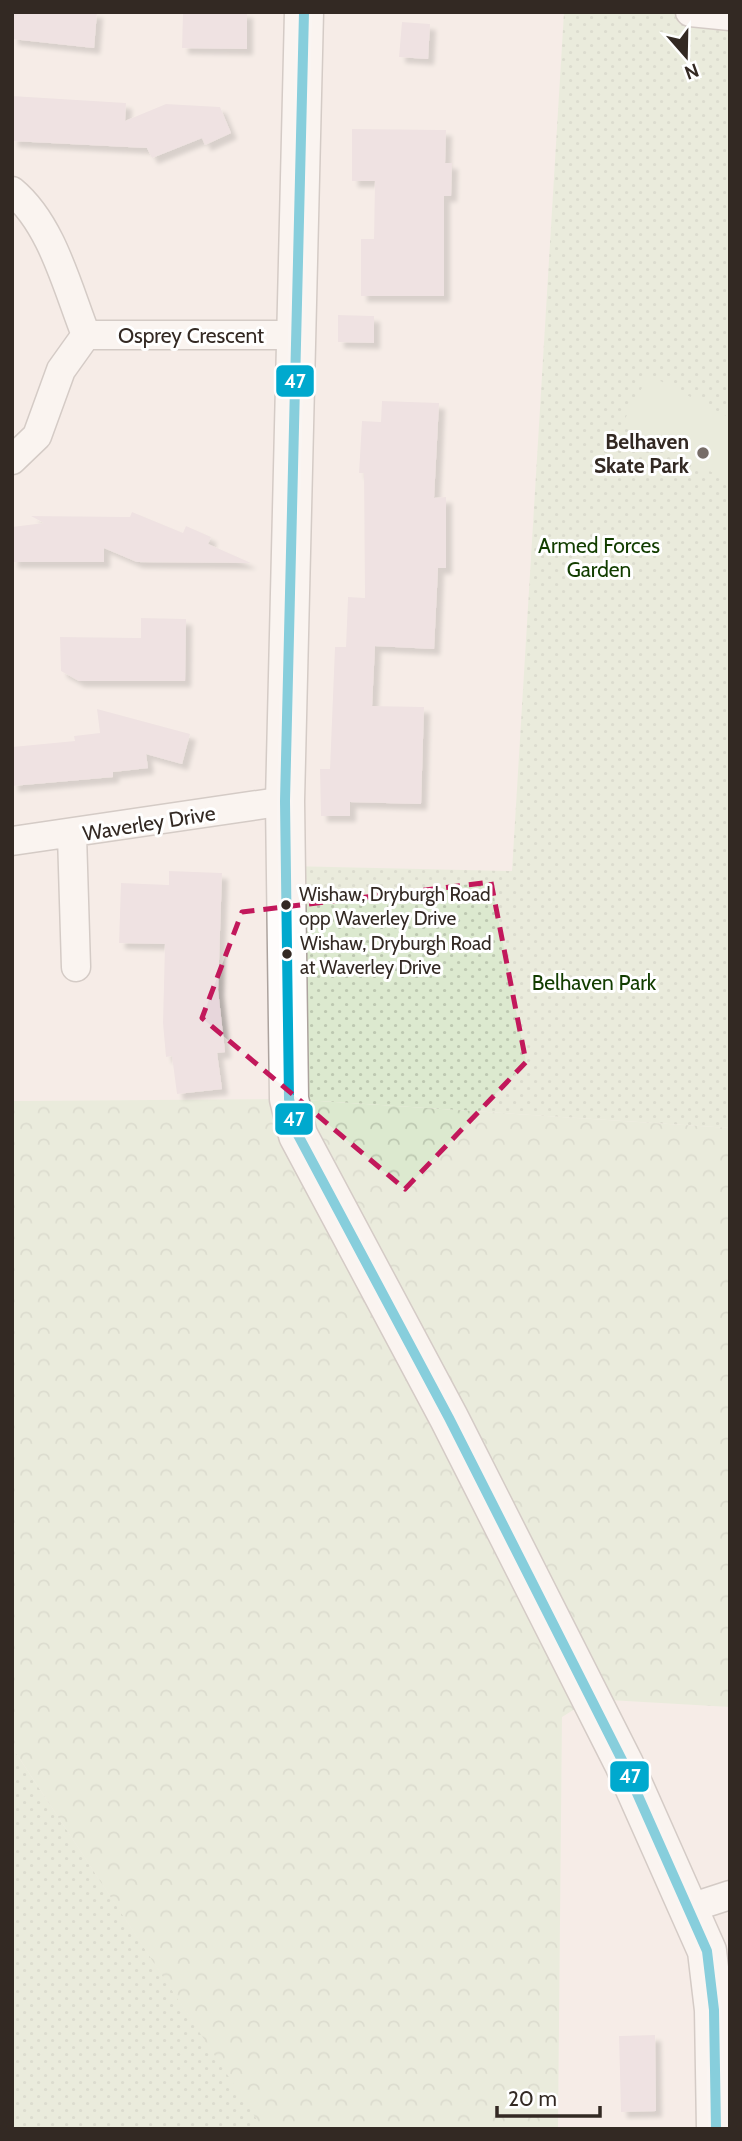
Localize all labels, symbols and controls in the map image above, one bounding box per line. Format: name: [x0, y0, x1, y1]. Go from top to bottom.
north arrow: [651, 21, 721, 91]
text: N: [681, 58, 702, 85]
street label: Osprey Crescent: [118, 323, 264, 348]
line badge: 47: [275, 364, 315, 398]
text: 47: [284, 370, 306, 393]
place label: Belhaven Skate Park: [594, 429, 690, 478]
marker: Belhaven Skate Park: [695, 445, 711, 461]
park label: Armed Forces Garden: [538, 533, 660, 582]
street label: Waverley Drive: [81, 800, 217, 846]
place label: Wishaw, Dryburgh Road opp Waverley Drive: [299, 883, 491, 930]
marker: Wishaw, Dryburgh Road opp Waverley Drive: [279, 898, 293, 912]
place label: Wishaw, Dryburgh Road at Waverley Drive: [300, 932, 492, 979]
marker: Wishaw, Dryburgh Road at Waverley Drive: [280, 947, 294, 961]
park label: Belhaven Park: [532, 970, 657, 995]
line badge: 47: [274, 1102, 314, 1136]
text: 47: [283, 1108, 305, 1131]
line badge: 47: [609, 1760, 650, 1793]
text: 47: [619, 1765, 641, 1788]
scale bar: [497, 2074, 600, 2118]
text: 20 m: [508, 2086, 557, 2111]

